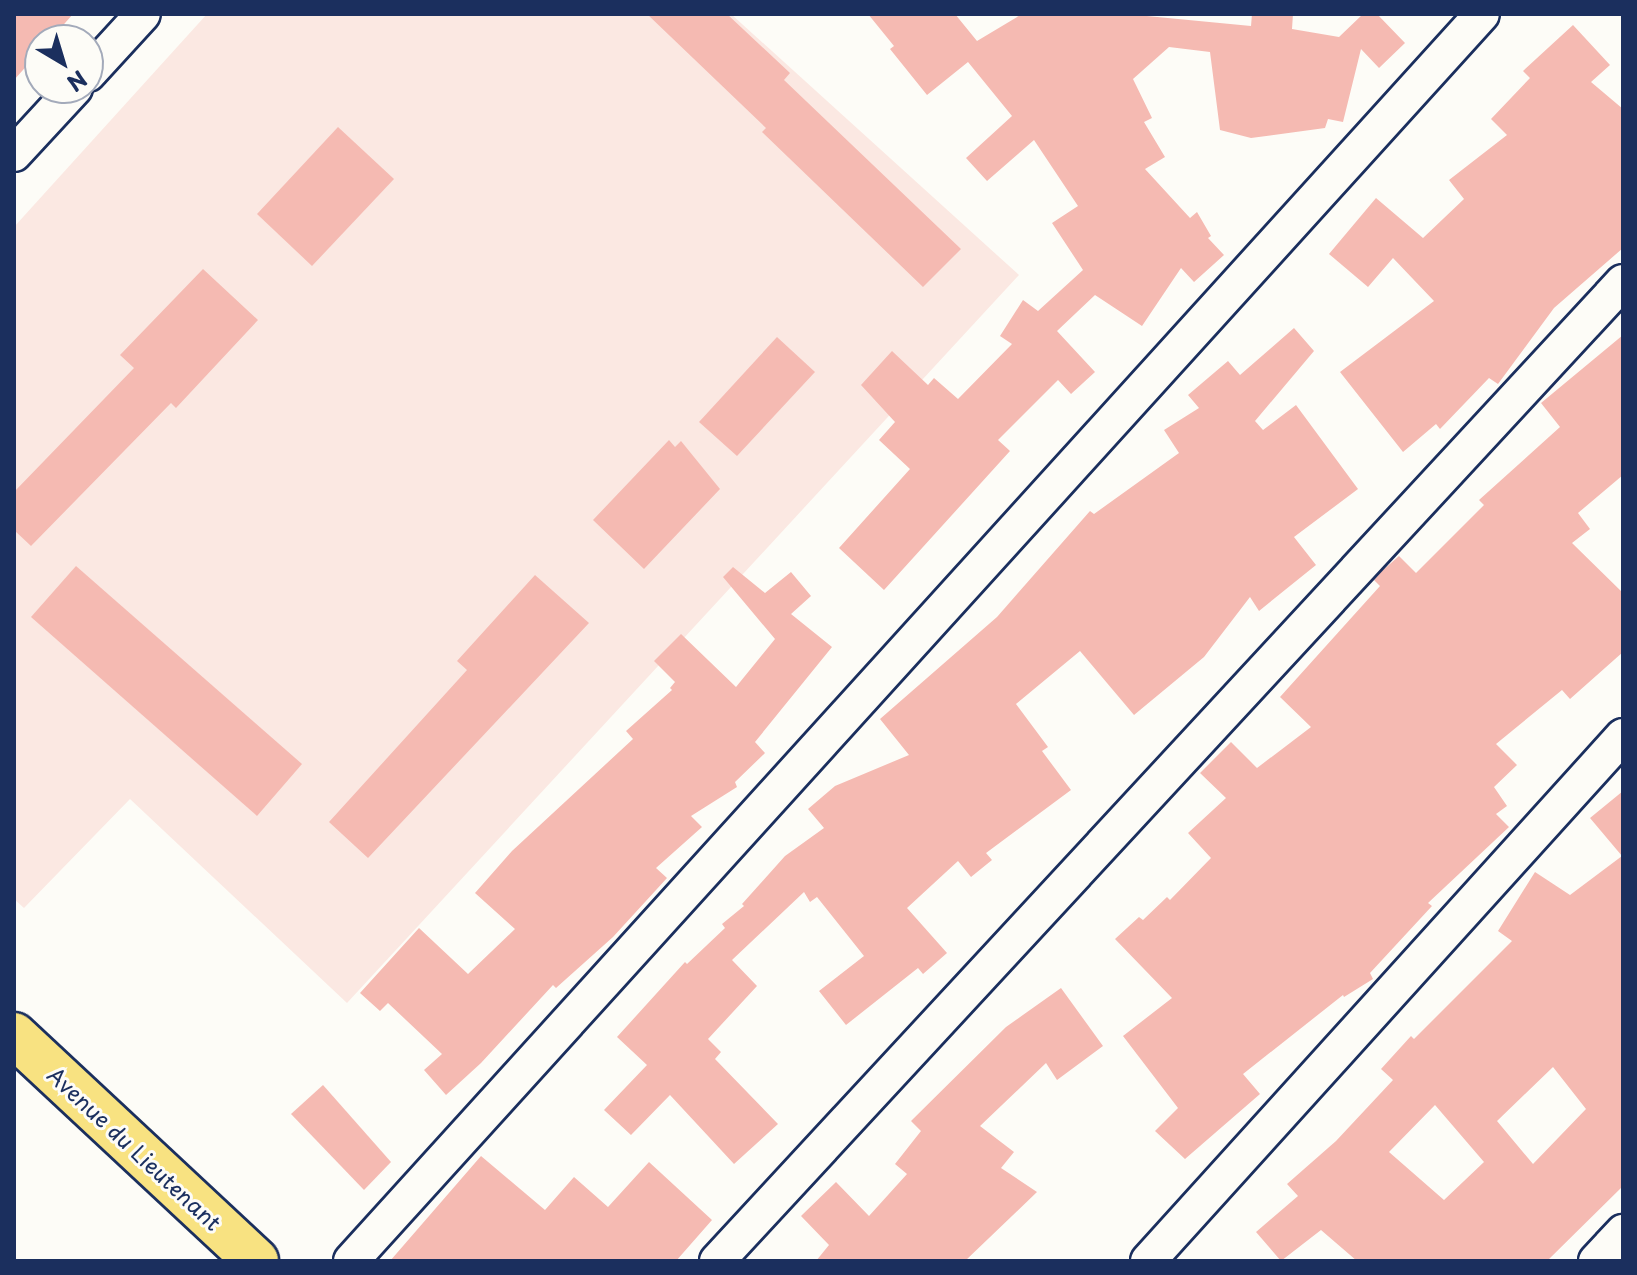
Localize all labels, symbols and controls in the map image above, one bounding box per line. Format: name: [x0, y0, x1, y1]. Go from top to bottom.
north arrow: [24, 24, 104, 104]
text: N: [61, 63, 95, 100]
street label: Avenue du Lieutenant: [43, 1061, 227, 1235]

